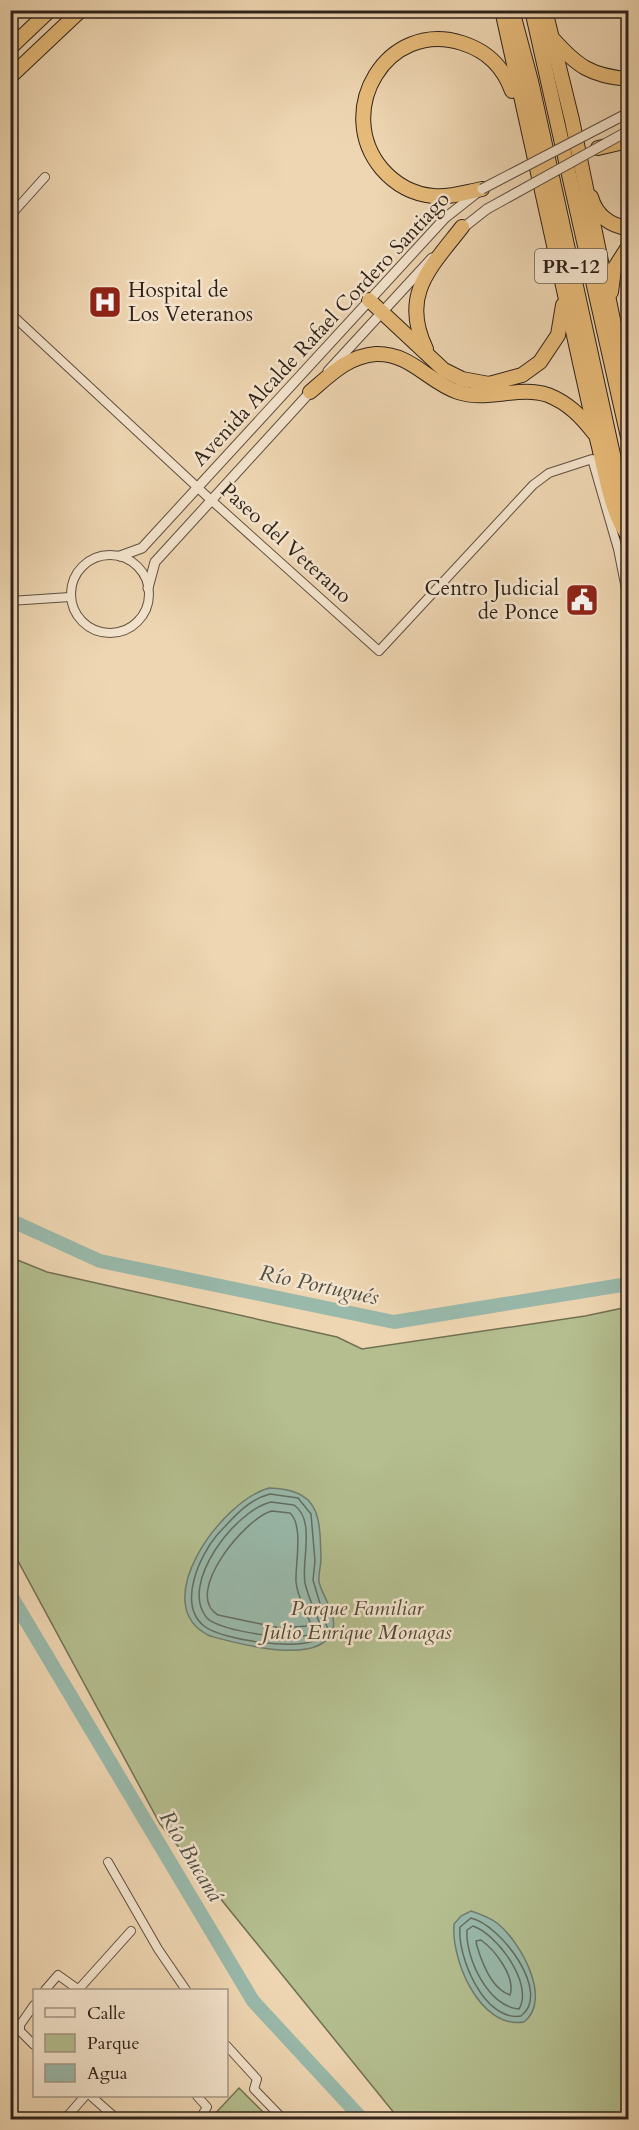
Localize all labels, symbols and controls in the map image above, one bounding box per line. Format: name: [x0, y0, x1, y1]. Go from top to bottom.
street label: Avenida Alcalde Rafael Cordero Santiago: [186, 185, 456, 473]
road number: PR-12: [535, 249, 607, 283]
place label: Hospital de Los Veteranos: [128, 276, 253, 329]
hospital icon: Hospital de Los Veteranos: [87, 284, 123, 320]
street label: Paseo del Veterano: [214, 476, 358, 610]
place label: Centro Judicial de Ponce: [425, 574, 559, 627]
public building icon: Centro Judicial de Ponce: [564, 582, 600, 618]
water label: Río Portugués: [256, 1258, 382, 1312]
park label: Parque Familiar Julio Enrique Monagas: [257, 1594, 452, 1647]
water label: Río Bucaná: [152, 1805, 231, 1908]
legend: [33, 1989, 228, 2097]
text: Calle: [87, 2001, 126, 2026]
text: Parque: [87, 2031, 140, 2056]
text: Agua: [87, 2061, 128, 2086]

